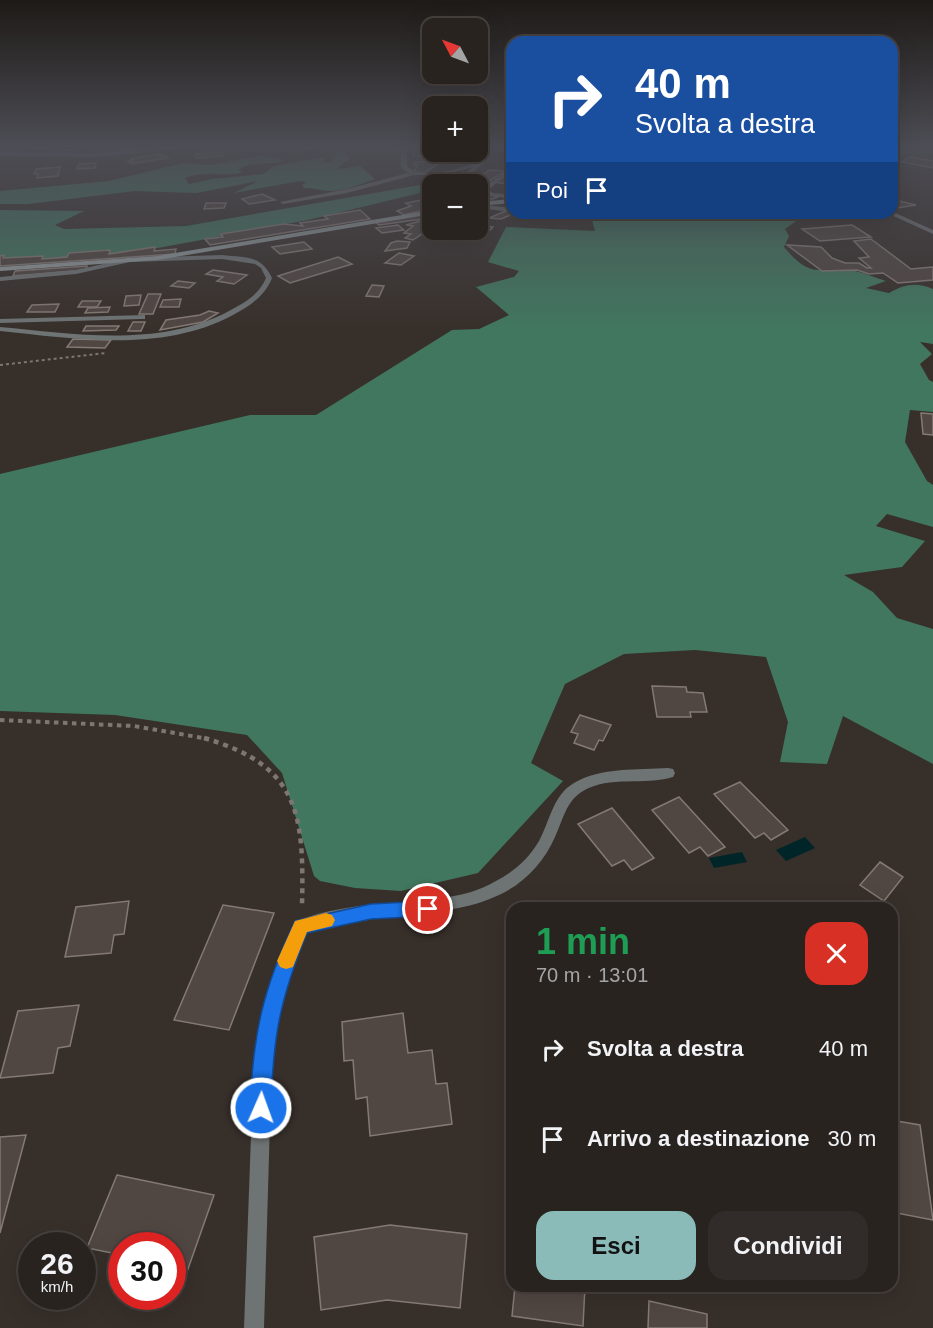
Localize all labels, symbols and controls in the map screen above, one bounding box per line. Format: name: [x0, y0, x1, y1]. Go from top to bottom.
north arrow: [422, 18, 488, 84]
map controls: [422, 18, 488, 240]
icon: right: [536, 60, 614, 138]
text: 40 m: [635, 60, 731, 107]
button: +: [422, 96, 488, 162]
text: Svolta a destra: [635, 109, 815, 139]
button: −: [422, 174, 488, 240]
icon: arrive: [580, 174, 613, 207]
text: Poi: [536, 178, 568, 203]
pin: [402, 883, 453, 934]
icon: arrive: [411, 892, 444, 925]
text: 1 min: [536, 921, 630, 962]
button: close: [805, 922, 868, 985]
text: 70 m · 13:01: [536, 964, 648, 986]
icon: right: [536, 1033, 569, 1066]
text: Svolta a destra: [587, 1036, 744, 1061]
text: 40 m: [819, 1036, 868, 1061]
position arrow: [229, 1076, 293, 1140]
icon: arrive: [536, 1123, 569, 1156]
text: Arrivo a destinazione: [587, 1126, 810, 1151]
text: 30 m: [828, 1126, 876, 1151]
button: Esci: [536, 1211, 696, 1280]
button: Condividi: [708, 1211, 868, 1280]
speed limit sign: 30: [108, 1232, 186, 1310]
text: 26: [40, 1247, 74, 1280]
text: km/h: [41, 1278, 73, 1295]

